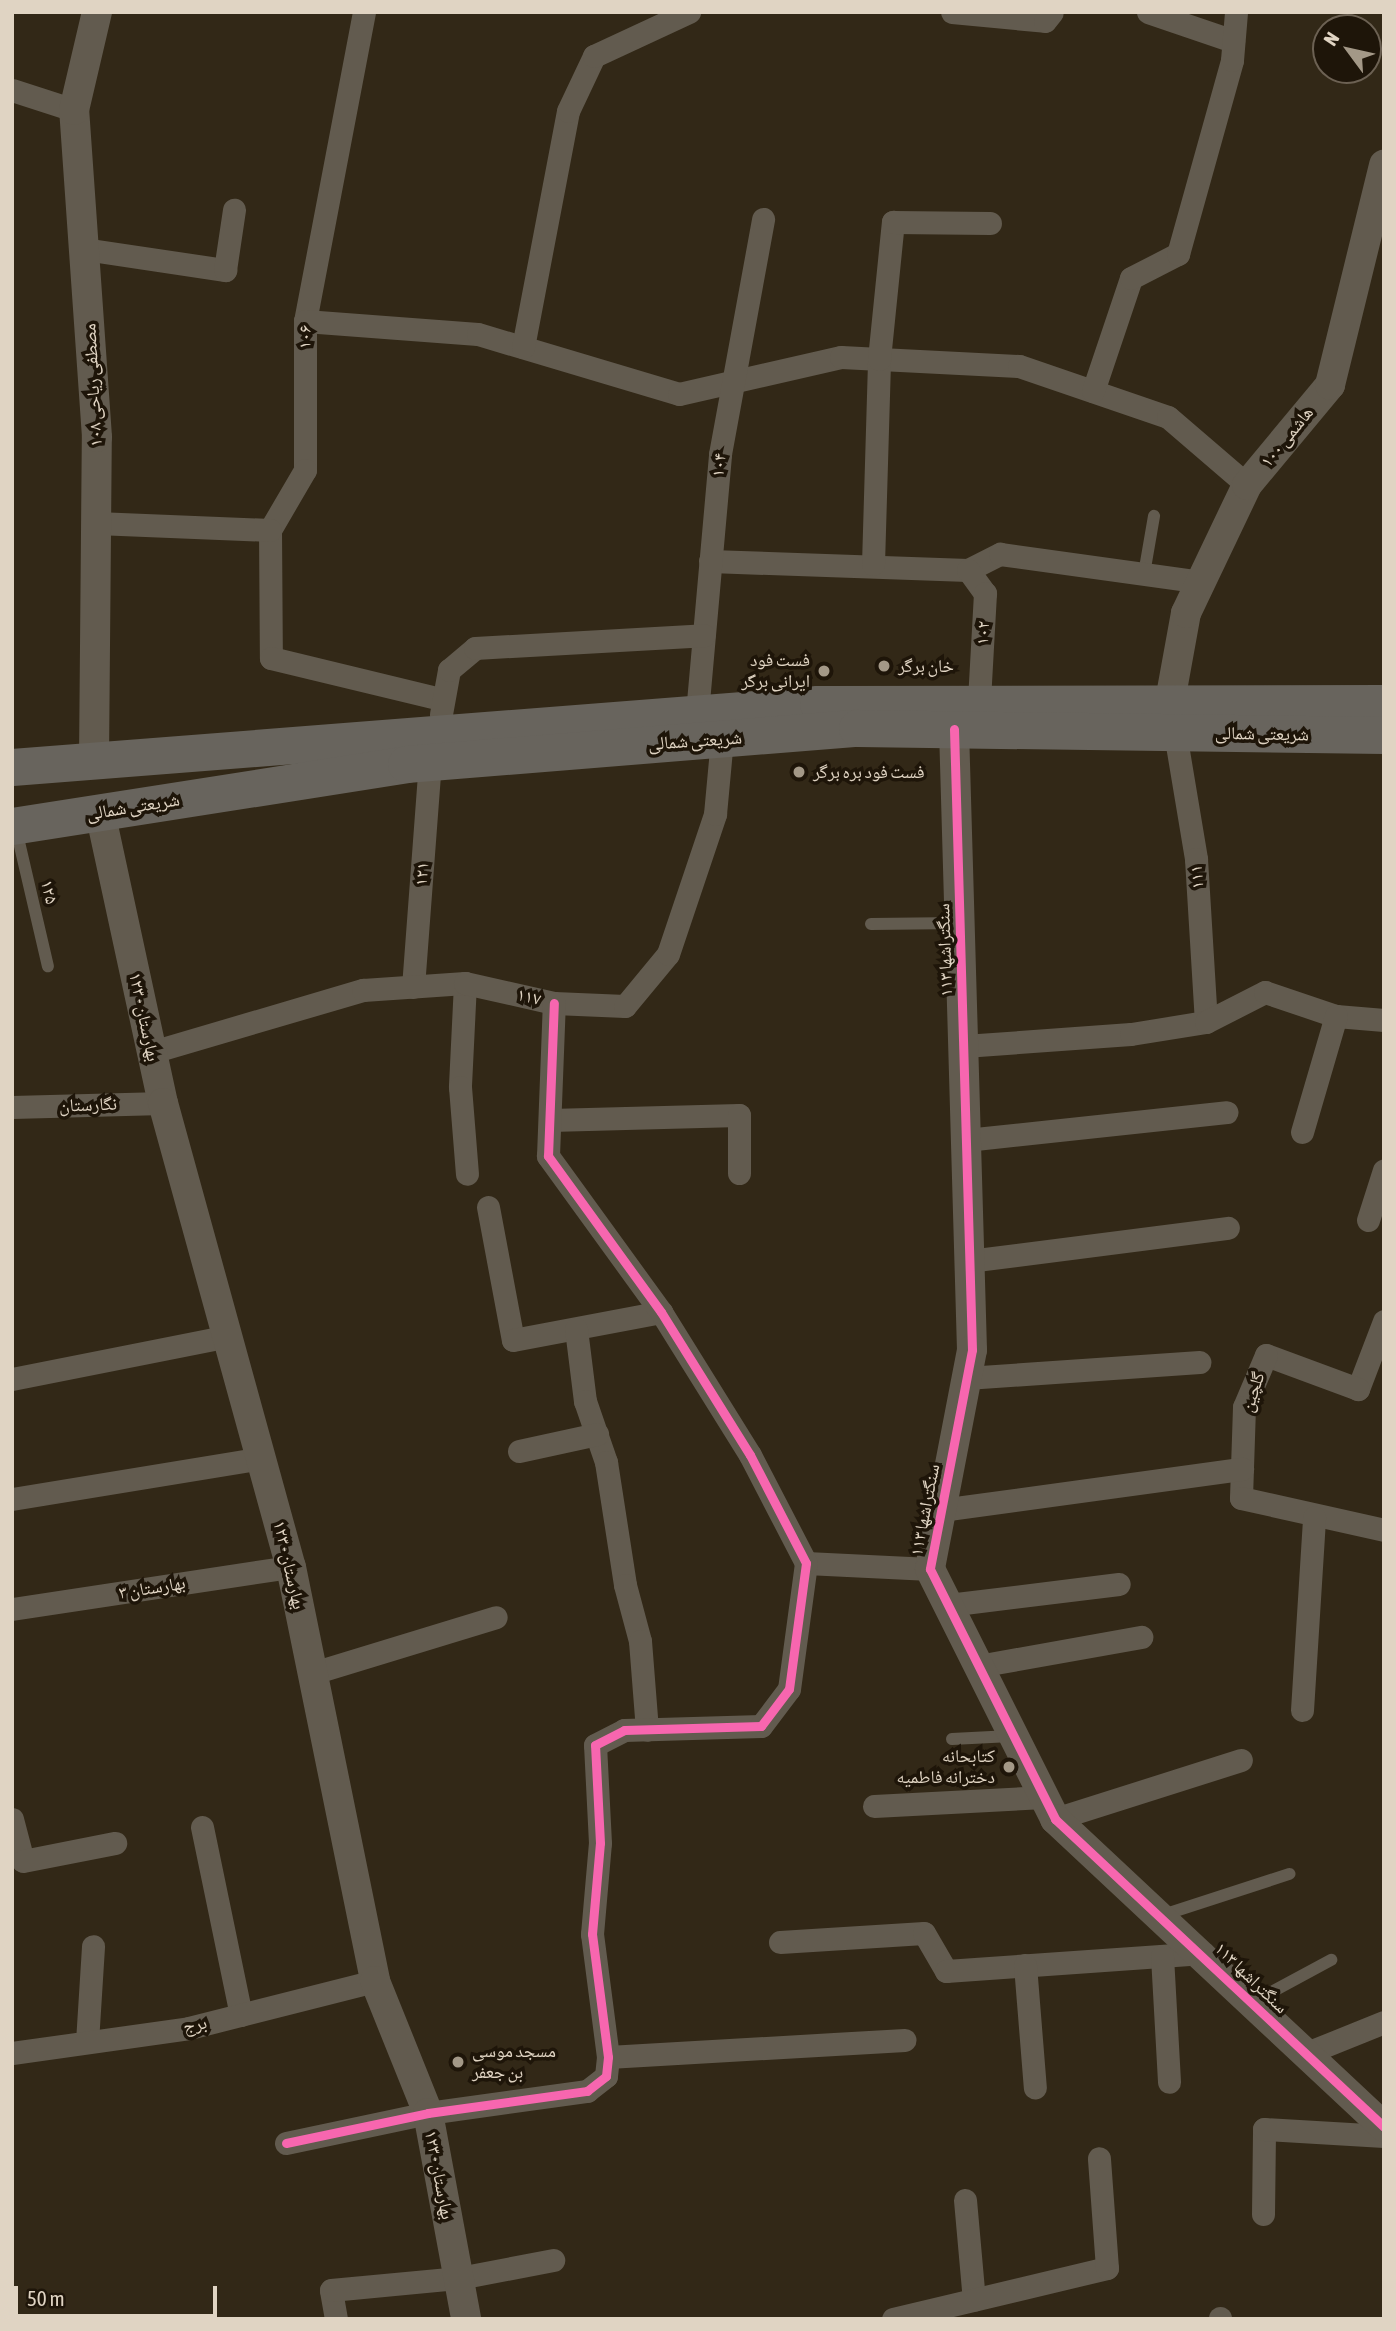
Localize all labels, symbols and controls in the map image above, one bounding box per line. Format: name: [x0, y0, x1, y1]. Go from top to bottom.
north arrow: [1312, 14, 1382, 84]
text: N: [1319, 28, 1343, 49]
street label: مصطفی ریاحی ۱۰۸: [79, 323, 107, 447]
street label: ۱۰۶: [294, 325, 316, 349]
street label: هاشمی ۱۰۰: [1256, 402, 1318, 472]
street label: ۱۰۴: [707, 452, 731, 478]
street label: ۱۰۲: [972, 620, 994, 646]
place label: فست فود ایرانی برگر: [741, 650, 810, 692]
place label: خان برگر: [898, 655, 954, 677]
marker: خان برگر: [876, 658, 892, 674]
marker: فست فود ایرانی برگر: [816, 663, 832, 679]
street label: شریعتی شمالی: [1215, 722, 1309, 746]
street label: شریعتی شمالی: [647, 727, 743, 755]
place label: فست فود بره برگر: [813, 761, 925, 783]
marker: فست فود بره برگر: [791, 764, 807, 780]
street label: شریعتی شمالی: [85, 789, 181, 825]
street label: ۱۲۱: [410, 861, 434, 887]
street label: ۱۱۱: [1185, 864, 1209, 890]
street label: ۱۲۵: [36, 878, 62, 906]
street label: سنگتراشها ۱۱۳: [933, 903, 957, 997]
street label: بهارستان - ۱۲۳: [124, 971, 164, 1063]
street label: ۱۱۷: [515, 984, 543, 1010]
street label: نگارستان: [59, 1093, 117, 1117]
street label: گلچین: [1236, 1369, 1270, 1415]
street label: سنگتراشها ۱۱۳: [905, 1462, 945, 1558]
street label: بهارستان - ۱۲۳: [268, 1519, 310, 1611]
street label: بهارستان ۳: [117, 1572, 187, 1604]
place label: کتابحانه دخترانه فاطمیه: [896, 1746, 995, 1788]
marker: کتابحانه دخترانه فاطمیه: [1001, 1759, 1017, 1775]
street label: سنگتراشها ۱۱۳: [1210, 1938, 1292, 2018]
street label: برج: [181, 2012, 209, 2038]
place label: مسجد موسی بن جعفر: [472, 2041, 556, 2084]
marker: مسجد موسی بن جعفر: [450, 2054, 466, 2070]
street label: بهارستان - ۱۲۳: [420, 2129, 458, 2221]
scale bar: [18, 2272, 220, 2316]
text: 50 m: [27, 2286, 65, 2310]

